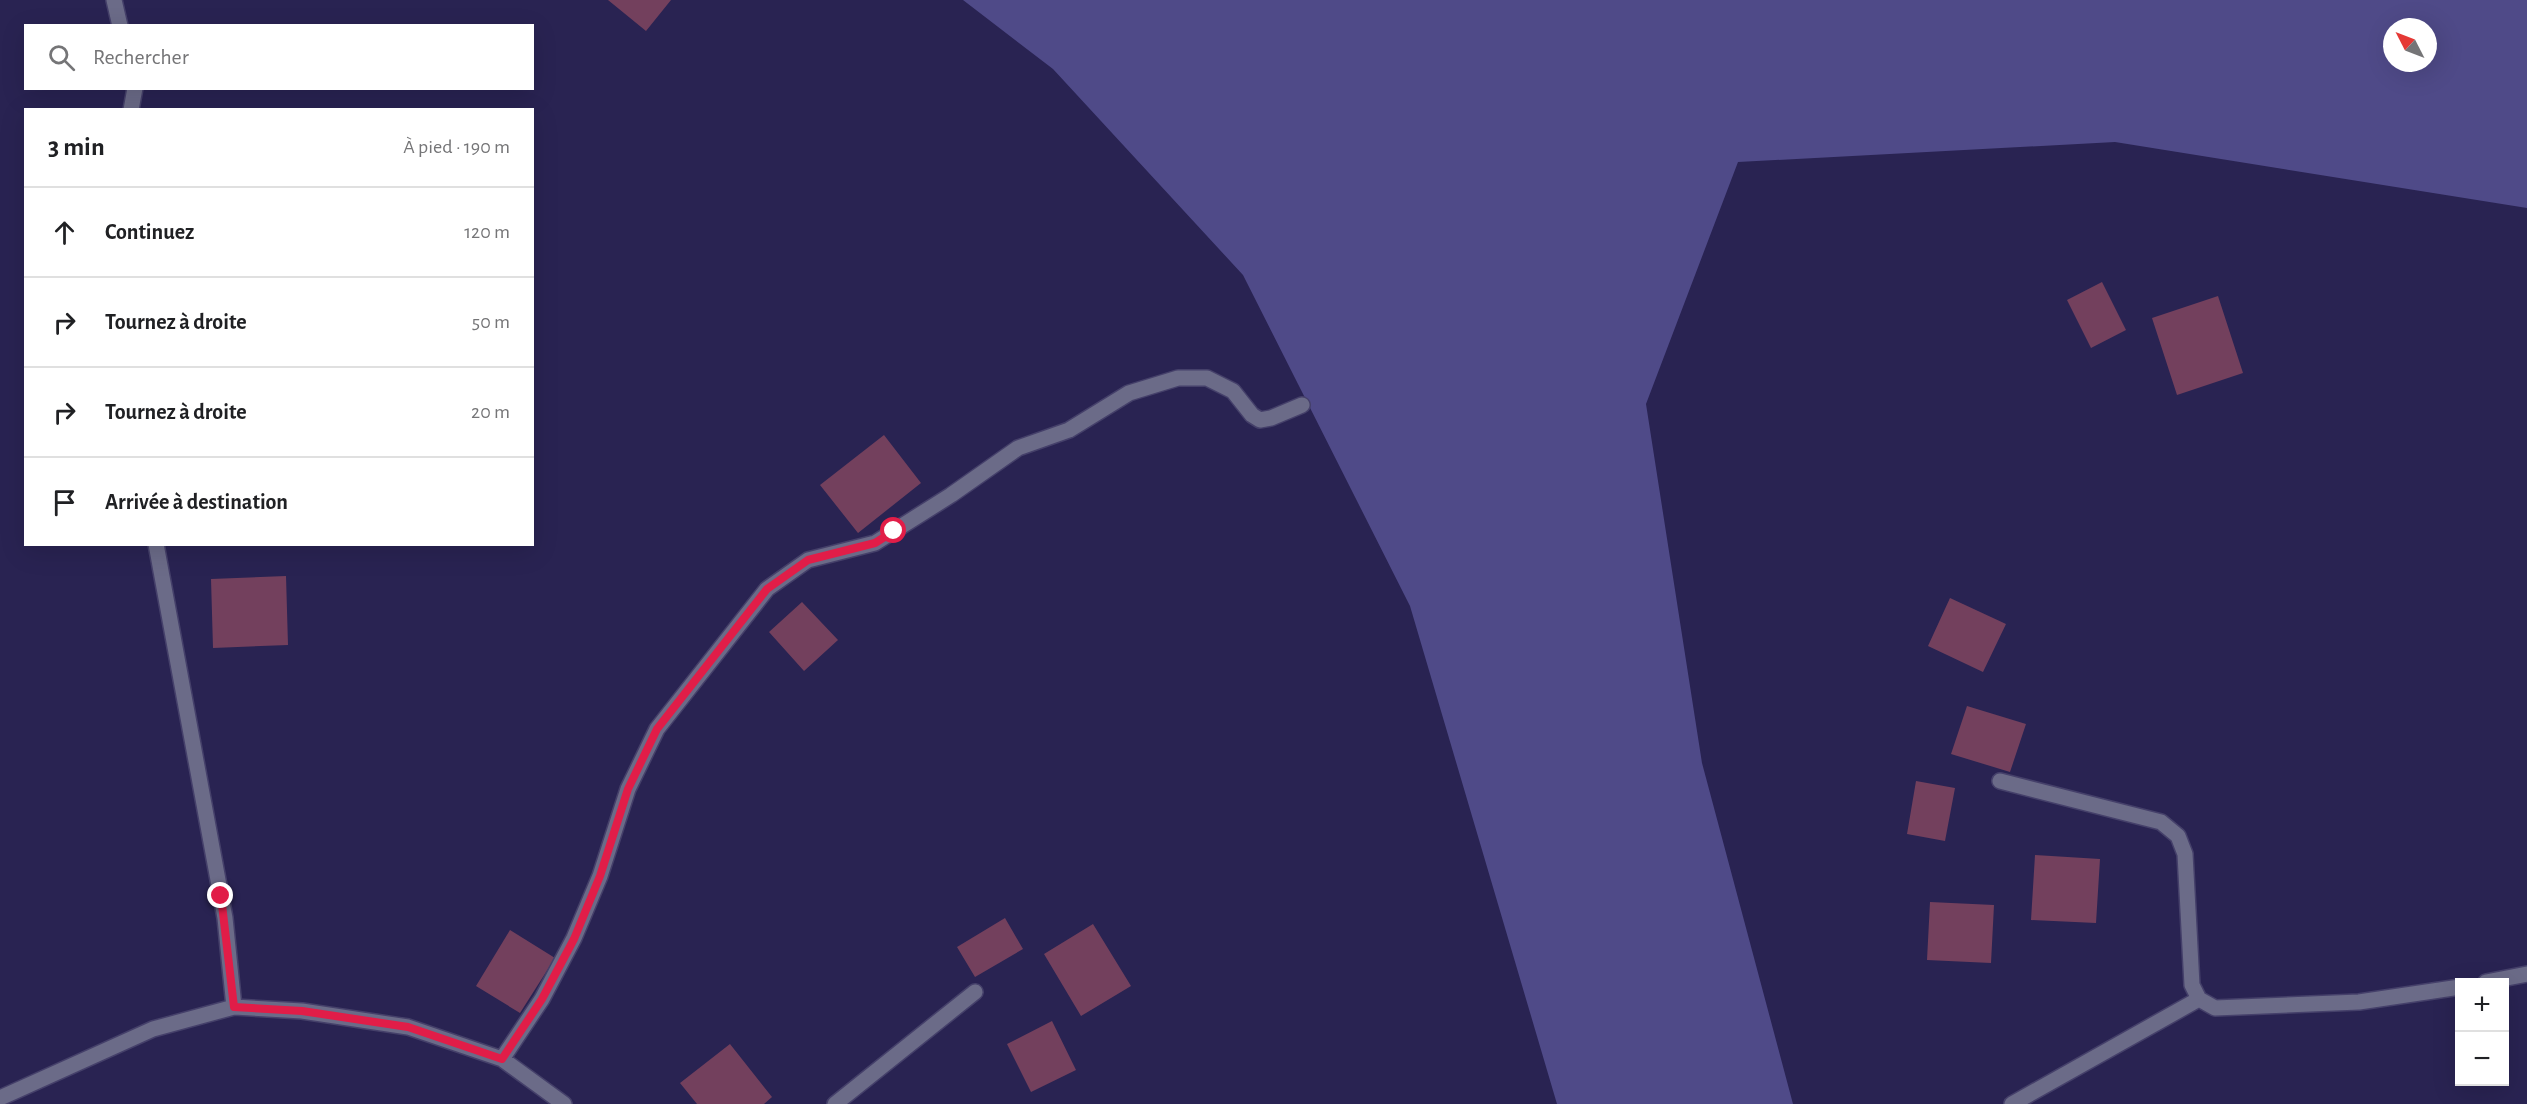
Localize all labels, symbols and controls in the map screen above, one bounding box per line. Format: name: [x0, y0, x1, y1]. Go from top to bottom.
north arrow: [2383, 18, 2437, 72]
search box: [24, 24, 534, 90]
icon: search: [45, 41, 78, 74]
text: Rechercher: [93, 46, 189, 68]
text: 3 min: [48, 134, 105, 160]
text: À pied · 190 m: [403, 137, 510, 157]
icon: ahead: [48, 216, 81, 249]
text: Continuez: [105, 221, 194, 243]
text: 120 m: [464, 222, 510, 242]
icon: right: [48, 306, 81, 339]
text: Tournez à droite: [105, 311, 247, 333]
text: 50 m: [472, 312, 510, 332]
icon: right: [48, 396, 81, 429]
text: Tournez à droite: [105, 401, 247, 423]
text: 20 m: [471, 402, 510, 422]
icon: arrive: [48, 486, 81, 519]
text: Arrivée à destination: [105, 491, 288, 513]
route start: [880, 517, 906, 543]
route end: [207, 882, 233, 908]
map controls: [2455, 978, 2509, 1086]
button: +: [2455, 978, 2509, 1032]
button: −: [2455, 1032, 2509, 1086]

